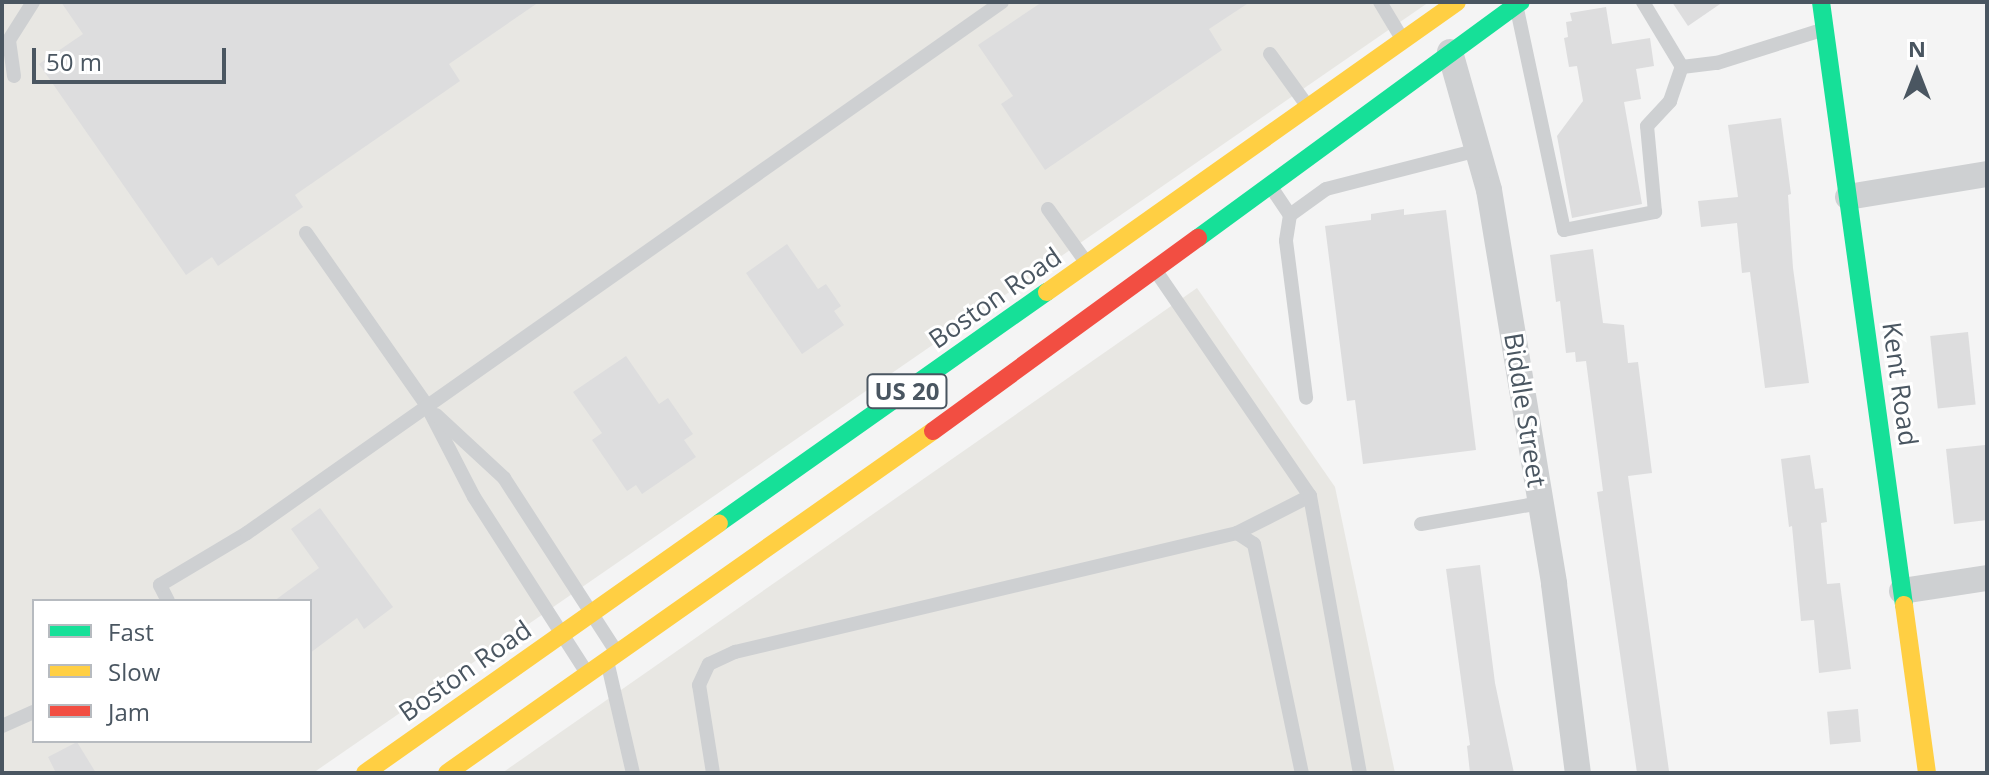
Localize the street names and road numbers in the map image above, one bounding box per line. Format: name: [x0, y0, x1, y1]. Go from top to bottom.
street label: Boston Road: [923, 241, 1067, 355]
street label: Kent Road: [1876, 320, 1924, 448]
street label: Biddle Street: [1497, 331, 1553, 489]
road number: US 20: [865, 371, 949, 411]
street label: Boston Road: [393, 614, 537, 728]

